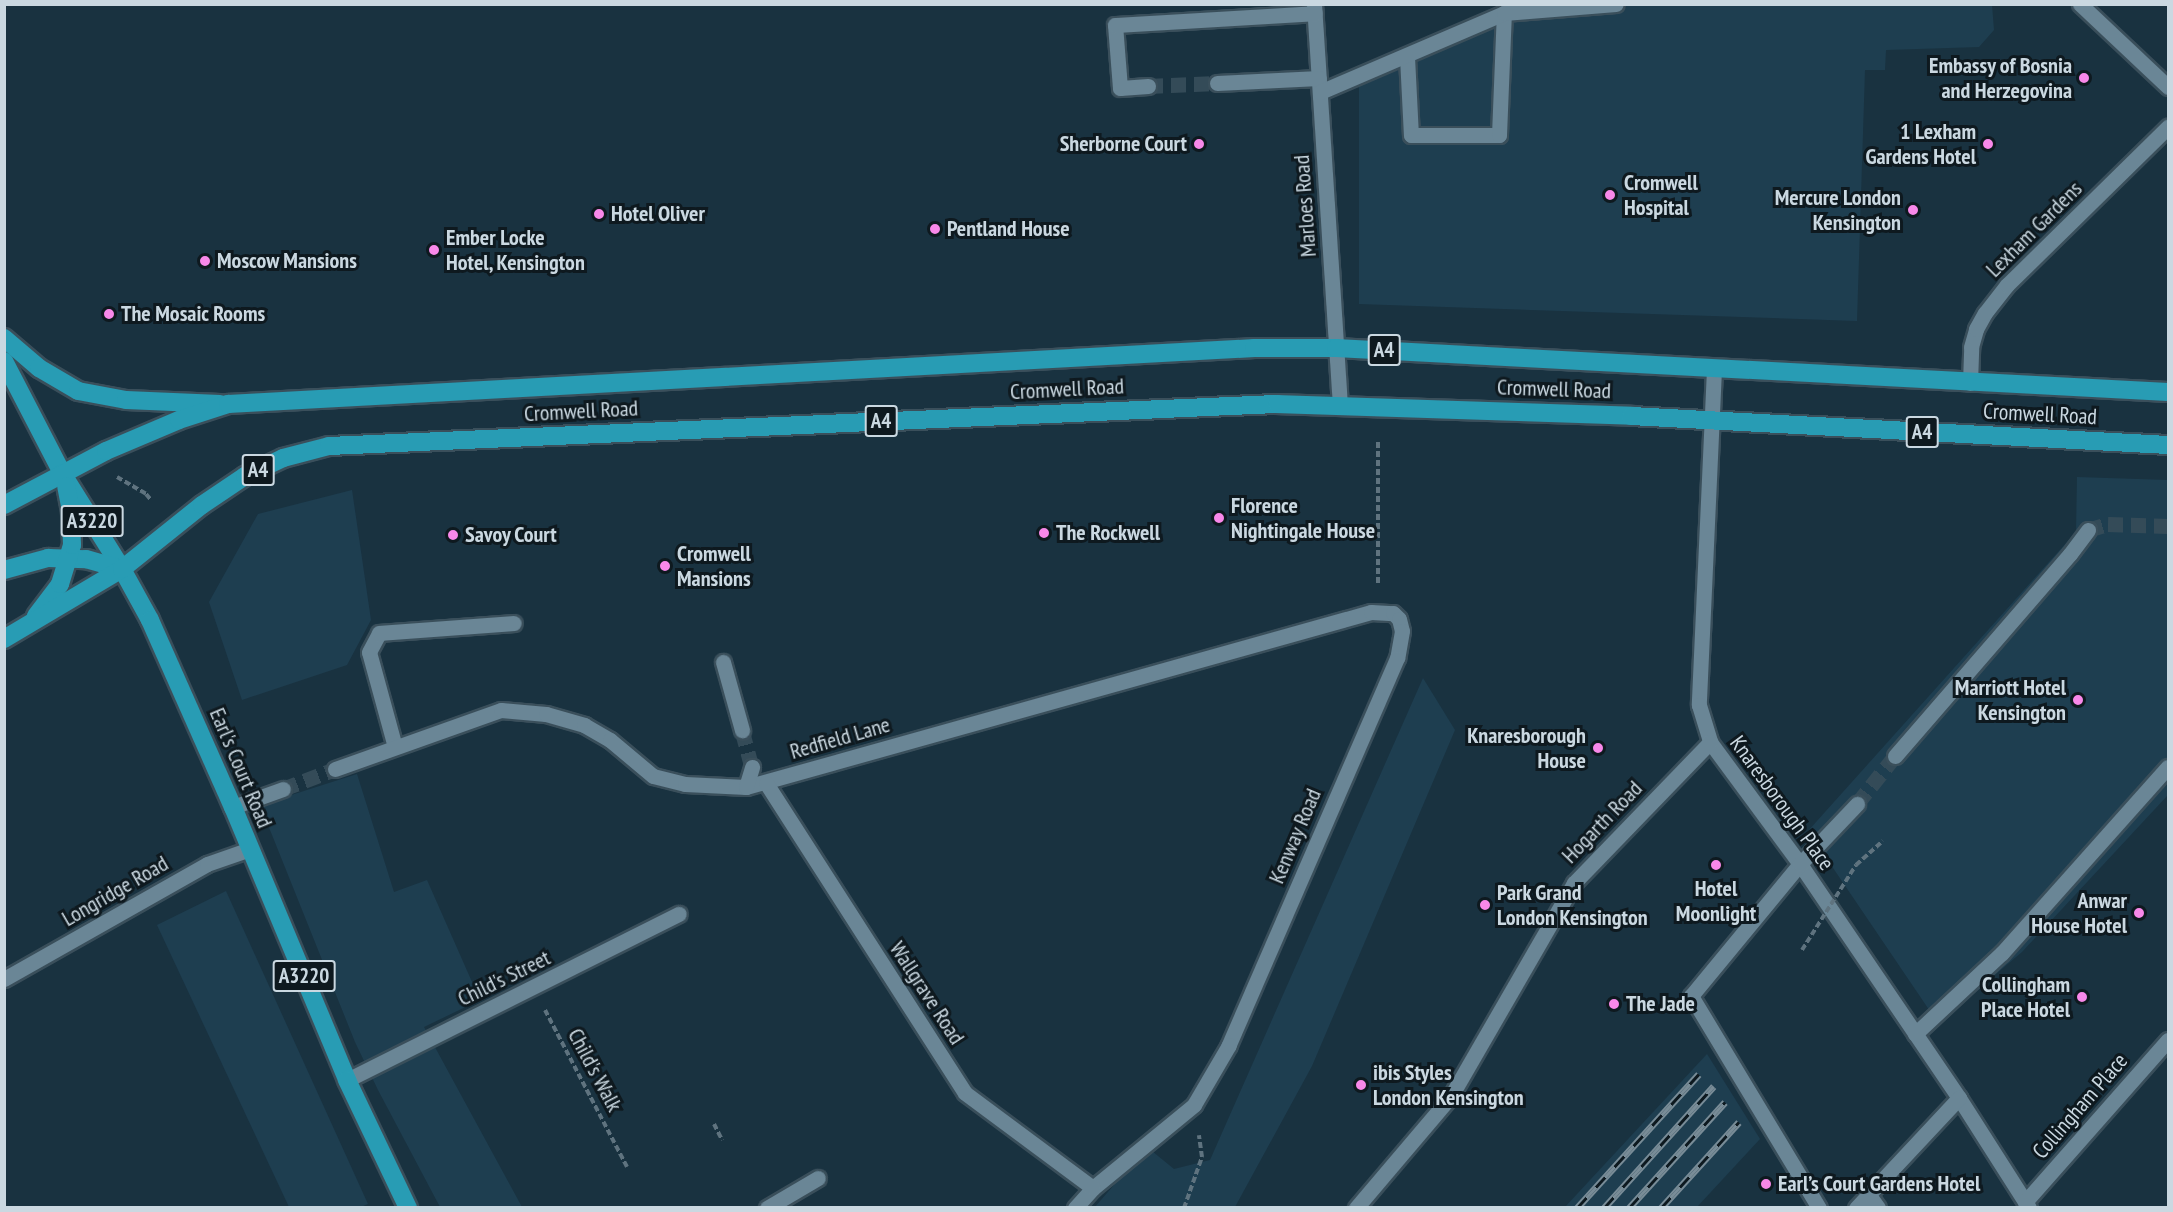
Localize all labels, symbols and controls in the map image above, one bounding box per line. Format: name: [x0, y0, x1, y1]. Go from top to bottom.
place label: Embassy of Bosnia and Herzegovina: [1928, 52, 2072, 104]
marker: Embassy of Bosnia and Herzegovina: [2077, 71, 2091, 85]
place label: 1 Lexham Gardens Hotel: [1865, 118, 1976, 170]
place label: Sherborne Court: [1059, 131, 1187, 157]
marker: Sherborne Court: [1192, 137, 1206, 151]
marker: 1 Lexham Gardens Hotel: [1981, 137, 1995, 151]
street label: Marloes Road: [1288, 154, 1322, 258]
place label: Cromwell Hospital: [1624, 169, 1698, 220]
street label: Lexham Gardens: [1981, 176, 2087, 282]
place label: Mercure London Kensington: [1775, 184, 1901, 236]
marker: Cromwell Hospital: [1601, 186, 1619, 204]
place label: Hotel Oliver: [611, 201, 705, 227]
marker: Mercure London Kensington: [1906, 203, 1920, 217]
marker: Hotel Oliver: [592, 207, 606, 221]
place label: Pentland House: [947, 216, 1070, 242]
marker: Pentland House: [928, 222, 942, 236]
place label: Ember Locke Hotel, Kensington: [446, 224, 586, 276]
marker: Ember Locke Hotel, Kensington: [427, 243, 441, 257]
place label: Moscow Mansions: [217, 248, 357, 274]
marker: Moscow Mansions: [198, 254, 212, 268]
place label: The Mosaic Rooms: [121, 301, 266, 327]
marker: The Mosaic Rooms: [102, 307, 116, 321]
road number: A4: [1368, 332, 1400, 368]
street label: Cromwell Road: [1009, 373, 1125, 405]
street label: Cromwell Road: [1497, 374, 1611, 404]
street label: Cromwell Road: [523, 395, 639, 427]
street label: Cromwell Road: [1982, 398, 2098, 430]
road number: A4: [864, 403, 898, 439]
road number: A4: [1906, 414, 1938, 450]
road number: A4: [242, 452, 274, 488]
place label: Florence Nightingale House: [1231, 492, 1375, 544]
road number: A3220: [60, 503, 124, 539]
marker: Florence Nightingale House: [1212, 511, 1226, 525]
place label: The Rockwell: [1056, 520, 1160, 546]
place label: Savoy Court: [465, 522, 558, 548]
marker: The Rockwell: [1037, 526, 1051, 540]
marker: Savoy Court: [446, 528, 460, 542]
place label: Cromwell Mansions: [677, 540, 751, 592]
marker: Cromwell Mansions: [658, 559, 672, 573]
place label: Marriott Hotel Kensington: [1955, 674, 2066, 726]
marker: Marriott Hotel Kensington: [2071, 693, 2085, 707]
street label: Earl's Court Road: [204, 704, 278, 832]
street label: Redfield Lane: [787, 711, 893, 765]
place label: Knaresborough House: [1467, 722, 1586, 774]
street label: Knaresborough Place: [1724, 731, 1840, 875]
marker: Knaresborough House: [1591, 741, 1605, 755]
street label: Hogarth Road: [1556, 775, 1648, 869]
street label: Kenway Road: [1263, 784, 1327, 888]
street label: Longridge Road: [57, 850, 173, 932]
marker: Hotel Moonlight: [1709, 858, 1723, 872]
place label: Hotel Moonlight: [1676, 875, 1756, 926]
place label: Park Grand London Kensington: [1497, 879, 1648, 930]
place label: Anwar House Hotel: [2031, 887, 2127, 938]
marker: Park Grand London Kensington: [1478, 898, 1492, 912]
marker: Anwar House Hotel: [2132, 906, 2146, 920]
street label: Wallgrave Road: [884, 937, 970, 1049]
street label: Child's Street: [453, 944, 555, 1012]
road number: A3220: [272, 958, 336, 994]
place label: Collingham Place Hotel: [1981, 971, 2070, 1022]
marker: Collingham Place Hotel: [2075, 990, 2089, 1004]
place label: The Jade: [1626, 991, 1695, 1017]
marker: The Jade: [1607, 997, 1621, 1011]
street label: Child's Walk: [562, 1024, 628, 1116]
street label: Collingham Place: [2027, 1048, 2133, 1164]
place label: ibis Styles London Kensington: [1373, 1059, 1524, 1110]
marker: ibis Styles London Kensington: [1354, 1078, 1368, 1092]
place label: Earl’s Court Gardens Hotel: [1778, 1171, 1981, 1197]
marker: Earl’s Court Gardens Hotel: [1759, 1177, 1773, 1191]

